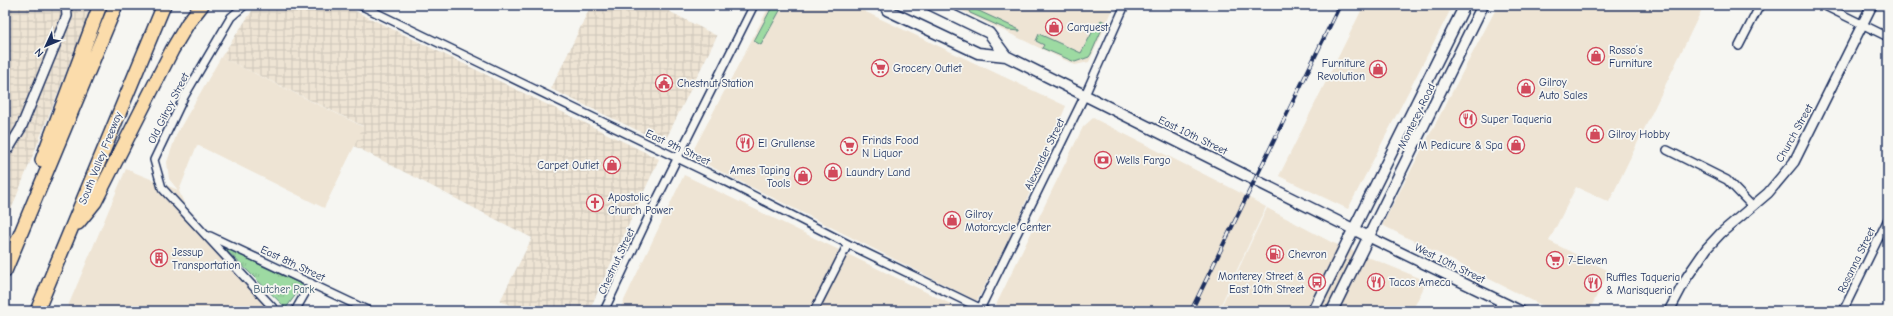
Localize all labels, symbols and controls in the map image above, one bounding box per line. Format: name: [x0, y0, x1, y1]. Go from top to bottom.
shop icon: Carquest: [1044, 17, 1064, 37]
place label: Carquest: [1067, 21, 1109, 34]
north arrow: [26, 26, 66, 66]
place label: Rosso’s Furniture: [1609, 44, 1653, 70]
text: N: [32, 45, 46, 60]
shop icon: Rosso’s Furniture: [1586, 46, 1606, 66]
place label: Furniture Revolution: [1317, 57, 1365, 83]
supermarket icon: Grocery Outlet: [870, 58, 890, 78]
shop icon: Furniture Revolution: [1368, 59, 1388, 79]
place label: Grocery Outlet: [893, 62, 962, 75]
street label: Old Gilroy Street: [145, 70, 192, 146]
public building icon: Chestnut Station: [654, 73, 674, 93]
place label: Gilroy Auto Sales: [1539, 76, 1588, 102]
place label: Chestnut Station: [677, 77, 754, 90]
shop icon: Gilroy Auto Sales: [1516, 78, 1536, 98]
street label: Monterey Road: [1395, 81, 1438, 151]
street label: Church Street: [1773, 101, 1816, 165]
restaurant icon: Super Taqueria: [1458, 109, 1478, 129]
street label: South Valley Freeway: [76, 110, 125, 206]
street label: East 10th Street: [1156, 113, 1230, 158]
place label: Super Taqueria: [1481, 113, 1552, 126]
street label: Alexander Street: [1022, 116, 1068, 192]
shop icon: Gilroy Hobby: [1585, 124, 1605, 144]
street label: East 9th Street: [643, 127, 713, 168]
place label: Gilroy Hobby: [1608, 128, 1670, 141]
restaurant icon: El Grullense: [735, 133, 755, 153]
place label: Frinds Food N Liquor: [862, 134, 919, 160]
shop icon: M Pedicure & Spa: [1506, 135, 1526, 155]
supermarket icon: Frinds Food N Liquor: [839, 136, 859, 156]
place label: El Grullense: [758, 137, 816, 150]
place label: M Pedicure & Spa: [1418, 139, 1503, 152]
bank icon: Wells Fargo: [1093, 150, 1113, 170]
place label: Wells Fargo: [1116, 154, 1171, 167]
shop icon: Carpet Outlet: [602, 155, 622, 175]
place label: Carpet Outlet: [537, 159, 600, 172]
shop icon: Laundry Land: [823, 162, 843, 182]
place label: Ames Taping Tools: [730, 164, 790, 190]
shop icon: Ames Taping Tools: [793, 166, 813, 186]
place label: Laundry Land: [846, 166, 911, 179]
place label: Apostolic Church Power: [608, 191, 673, 217]
church icon: Apostolic Church Power: [585, 193, 605, 213]
place label: Gilroy Motorcycle Center: [965, 208, 1051, 234]
shop icon: Gilroy Motorcycle Center: [942, 210, 962, 230]
street label: Rosanna Street: [1835, 224, 1878, 295]
street label: Chestnut Street: [595, 225, 638, 297]
street label: West 10th Street: [1412, 241, 1488, 287]
street label: East 8th Street: [258, 243, 328, 284]
fuel station icon: Chevron: [1265, 244, 1285, 264]
place label: Jessup Transportation: [172, 246, 240, 272]
building icon: Jessup Transportation: [149, 248, 169, 268]
place label: Chevron: [1288, 248, 1327, 261]
supermarket icon: 7-Eleven: [1545, 250, 1565, 270]
place label: 7-Eleven: [1568, 254, 1607, 267]
place label: Monterey Street & East 10th Street: [1218, 270, 1305, 296]
place label: Ruffles Taqueria & Marisqueria: [1606, 271, 1680, 297]
bus stop icon: Monterey Street & East 10th Street: [1307, 272, 1327, 292]
restaurant icon: Tacos Ameca: [1366, 272, 1386, 292]
restaurant icon: Ruffles Taqueria & Marisqueria: [1583, 273, 1603, 293]
place label: Tacos Ameca: [1389, 276, 1451, 289]
park label: Butcher Park: [253, 283, 315, 296]

